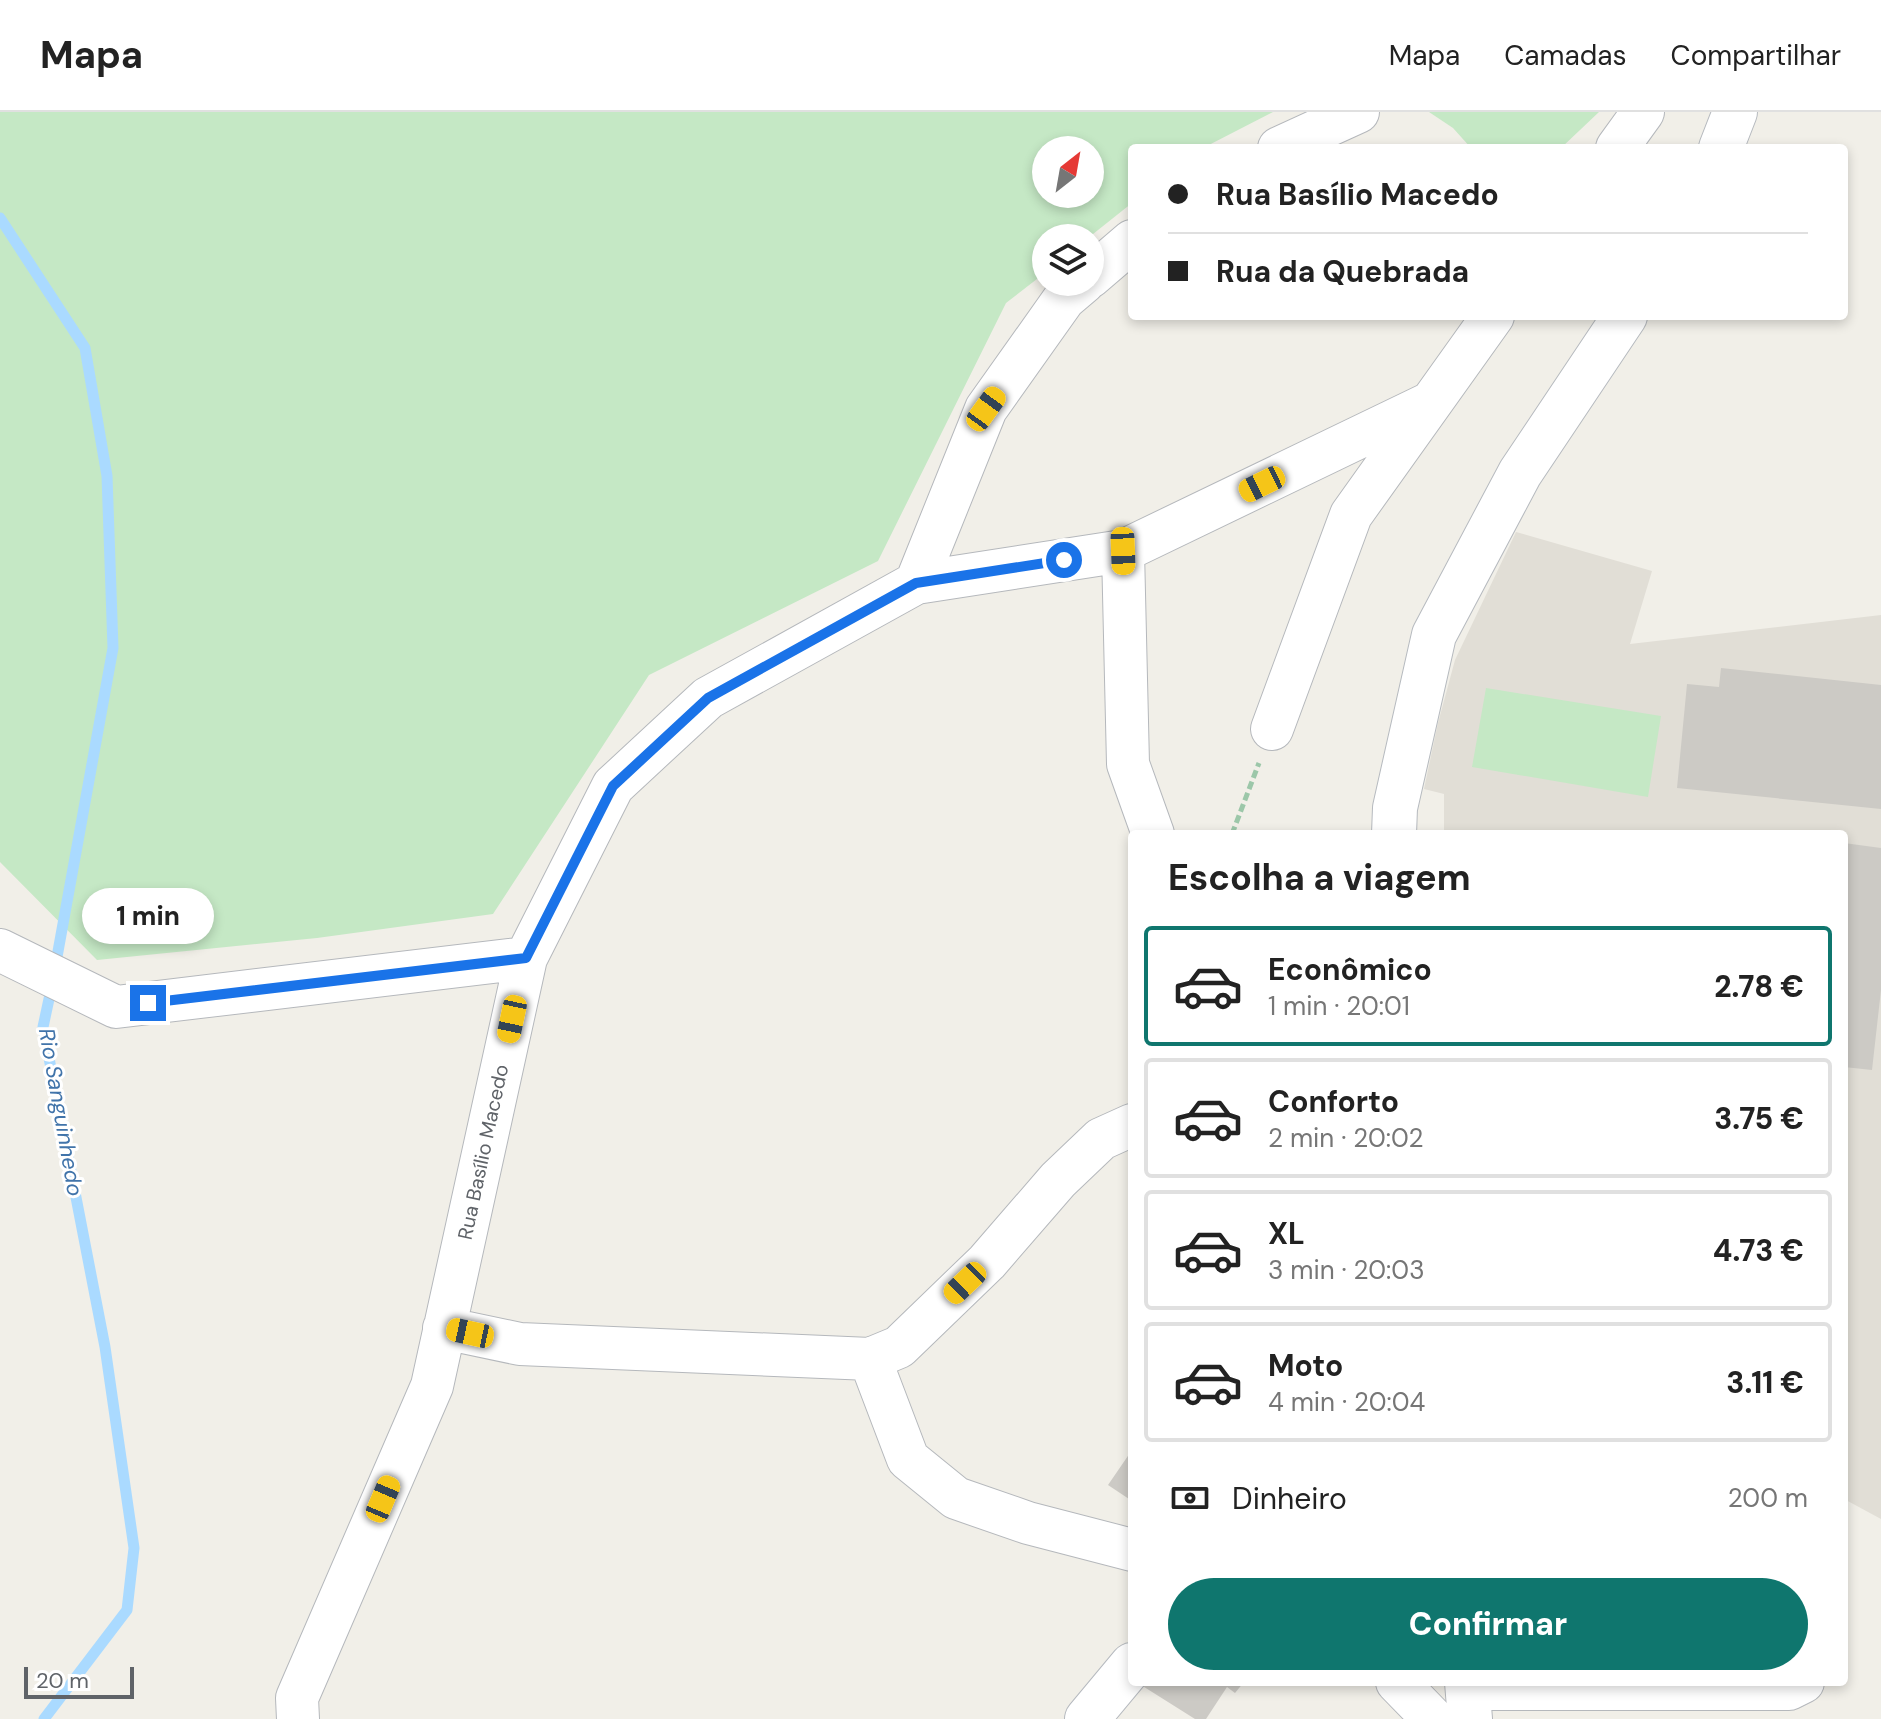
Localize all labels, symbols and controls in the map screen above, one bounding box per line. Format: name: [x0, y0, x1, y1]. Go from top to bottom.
text: Mapa: [40, 30, 143, 80]
text: Mapa: [1389, 37, 1460, 74]
text: Camadas: [1504, 37, 1627, 74]
text: Compartilhar: [1671, 37, 1841, 74]
north arrow: [1032, 136, 1104, 208]
map controls: [1032, 136, 1104, 296]
text: Rua Basílio Macedo: [1216, 175, 1499, 214]
button: layers: [1032, 224, 1104, 296]
text: Rua da Quebrada: [1216, 252, 1469, 291]
car: [962, 383, 1010, 435]
car: [1235, 463, 1289, 505]
car: [1110, 527, 1136, 575]
route start: [1046, 542, 1082, 578]
text: Escolha a viagem: [1168, 854, 1471, 901]
callout: 1 min: [82, 887, 214, 943]
text: 1 min: [116, 899, 180, 933]
icon: car: [1172, 950, 1244, 1022]
text: Econômico: [1268, 950, 1432, 989]
text: 2.78 €: [1714, 967, 1804, 1006]
route end: [130, 985, 166, 1021]
text: 1 min · 20:01: [1268, 989, 1410, 1023]
car: [495, 993, 529, 1045]
water label: Rio Sanguinhedo: [32, 1026, 90, 1198]
street label: Rua Basílio Macedo: [452, 1062, 514, 1242]
icon: car: [1172, 1082, 1244, 1154]
text: Conforto: [1268, 1082, 1399, 1121]
text: 3.75 €: [1714, 1099, 1804, 1138]
text: 2 min · 20:02: [1268, 1121, 1423, 1155]
icon: car: [1172, 1214, 1244, 1286]
text: XL: [1268, 1214, 1305, 1253]
text: 4.73 €: [1713, 1231, 1804, 1270]
text: 3 min · 20:03: [1268, 1253, 1425, 1287]
car: [939, 1258, 991, 1308]
car: [444, 1316, 496, 1350]
icon: car: [1172, 1346, 1244, 1418]
text: Moto: [1268, 1346, 1343, 1385]
text: 3.11 €: [1726, 1363, 1804, 1402]
text: 4 min · 20:04: [1268, 1385, 1425, 1419]
car: [363, 1472, 403, 1526]
icon: cash: [1168, 1476, 1212, 1520]
text: Dinheiro: [1232, 1479, 1347, 1518]
text: 200 m: [1728, 1481, 1808, 1515]
button: Confirmar: [1168, 1578, 1808, 1670]
scale bar: [24, 1663, 134, 1699]
text: 20 m: [36, 1666, 89, 1695]

